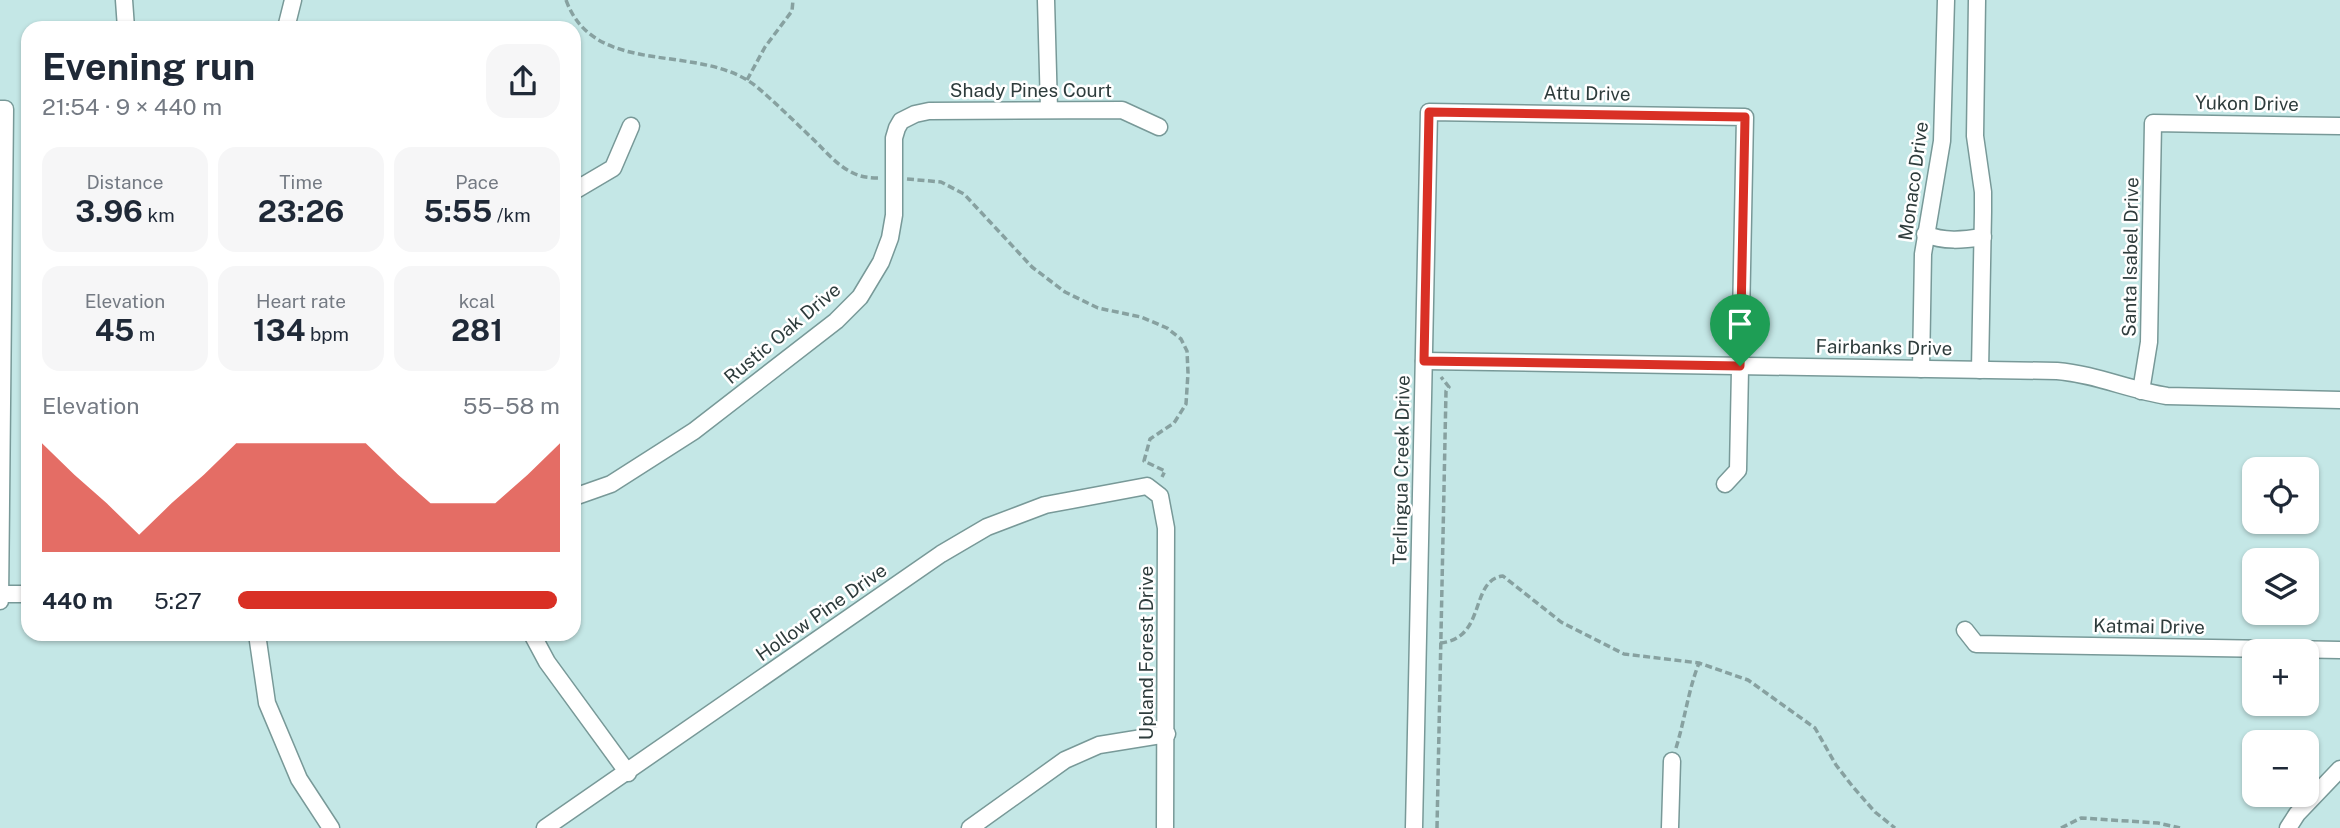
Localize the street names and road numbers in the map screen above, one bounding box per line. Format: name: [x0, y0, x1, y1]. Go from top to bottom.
street label: Shady Pines Court: [950, 79, 1112, 101]
street label: Attu Drive: [1543, 81, 1631, 105]
street label: Yukon Drive: [2195, 91, 2299, 115]
street label: Monaco Drive: [1894, 120, 1932, 242]
street label: Santa Isabel Drive: [2118, 177, 2142, 337]
street label: Rustic Oak Drive: [719, 278, 845, 388]
street label: Fairbanks Drive: [1816, 335, 1952, 359]
street label: Terlingua Creek Drive: [1388, 375, 1414, 565]
street label: Hollow Pine Drive: [751, 559, 891, 665]
street label: Upland Forest Drive: [1135, 566, 1157, 740]
street label: Katmai Drive: [2093, 614, 2205, 638]

